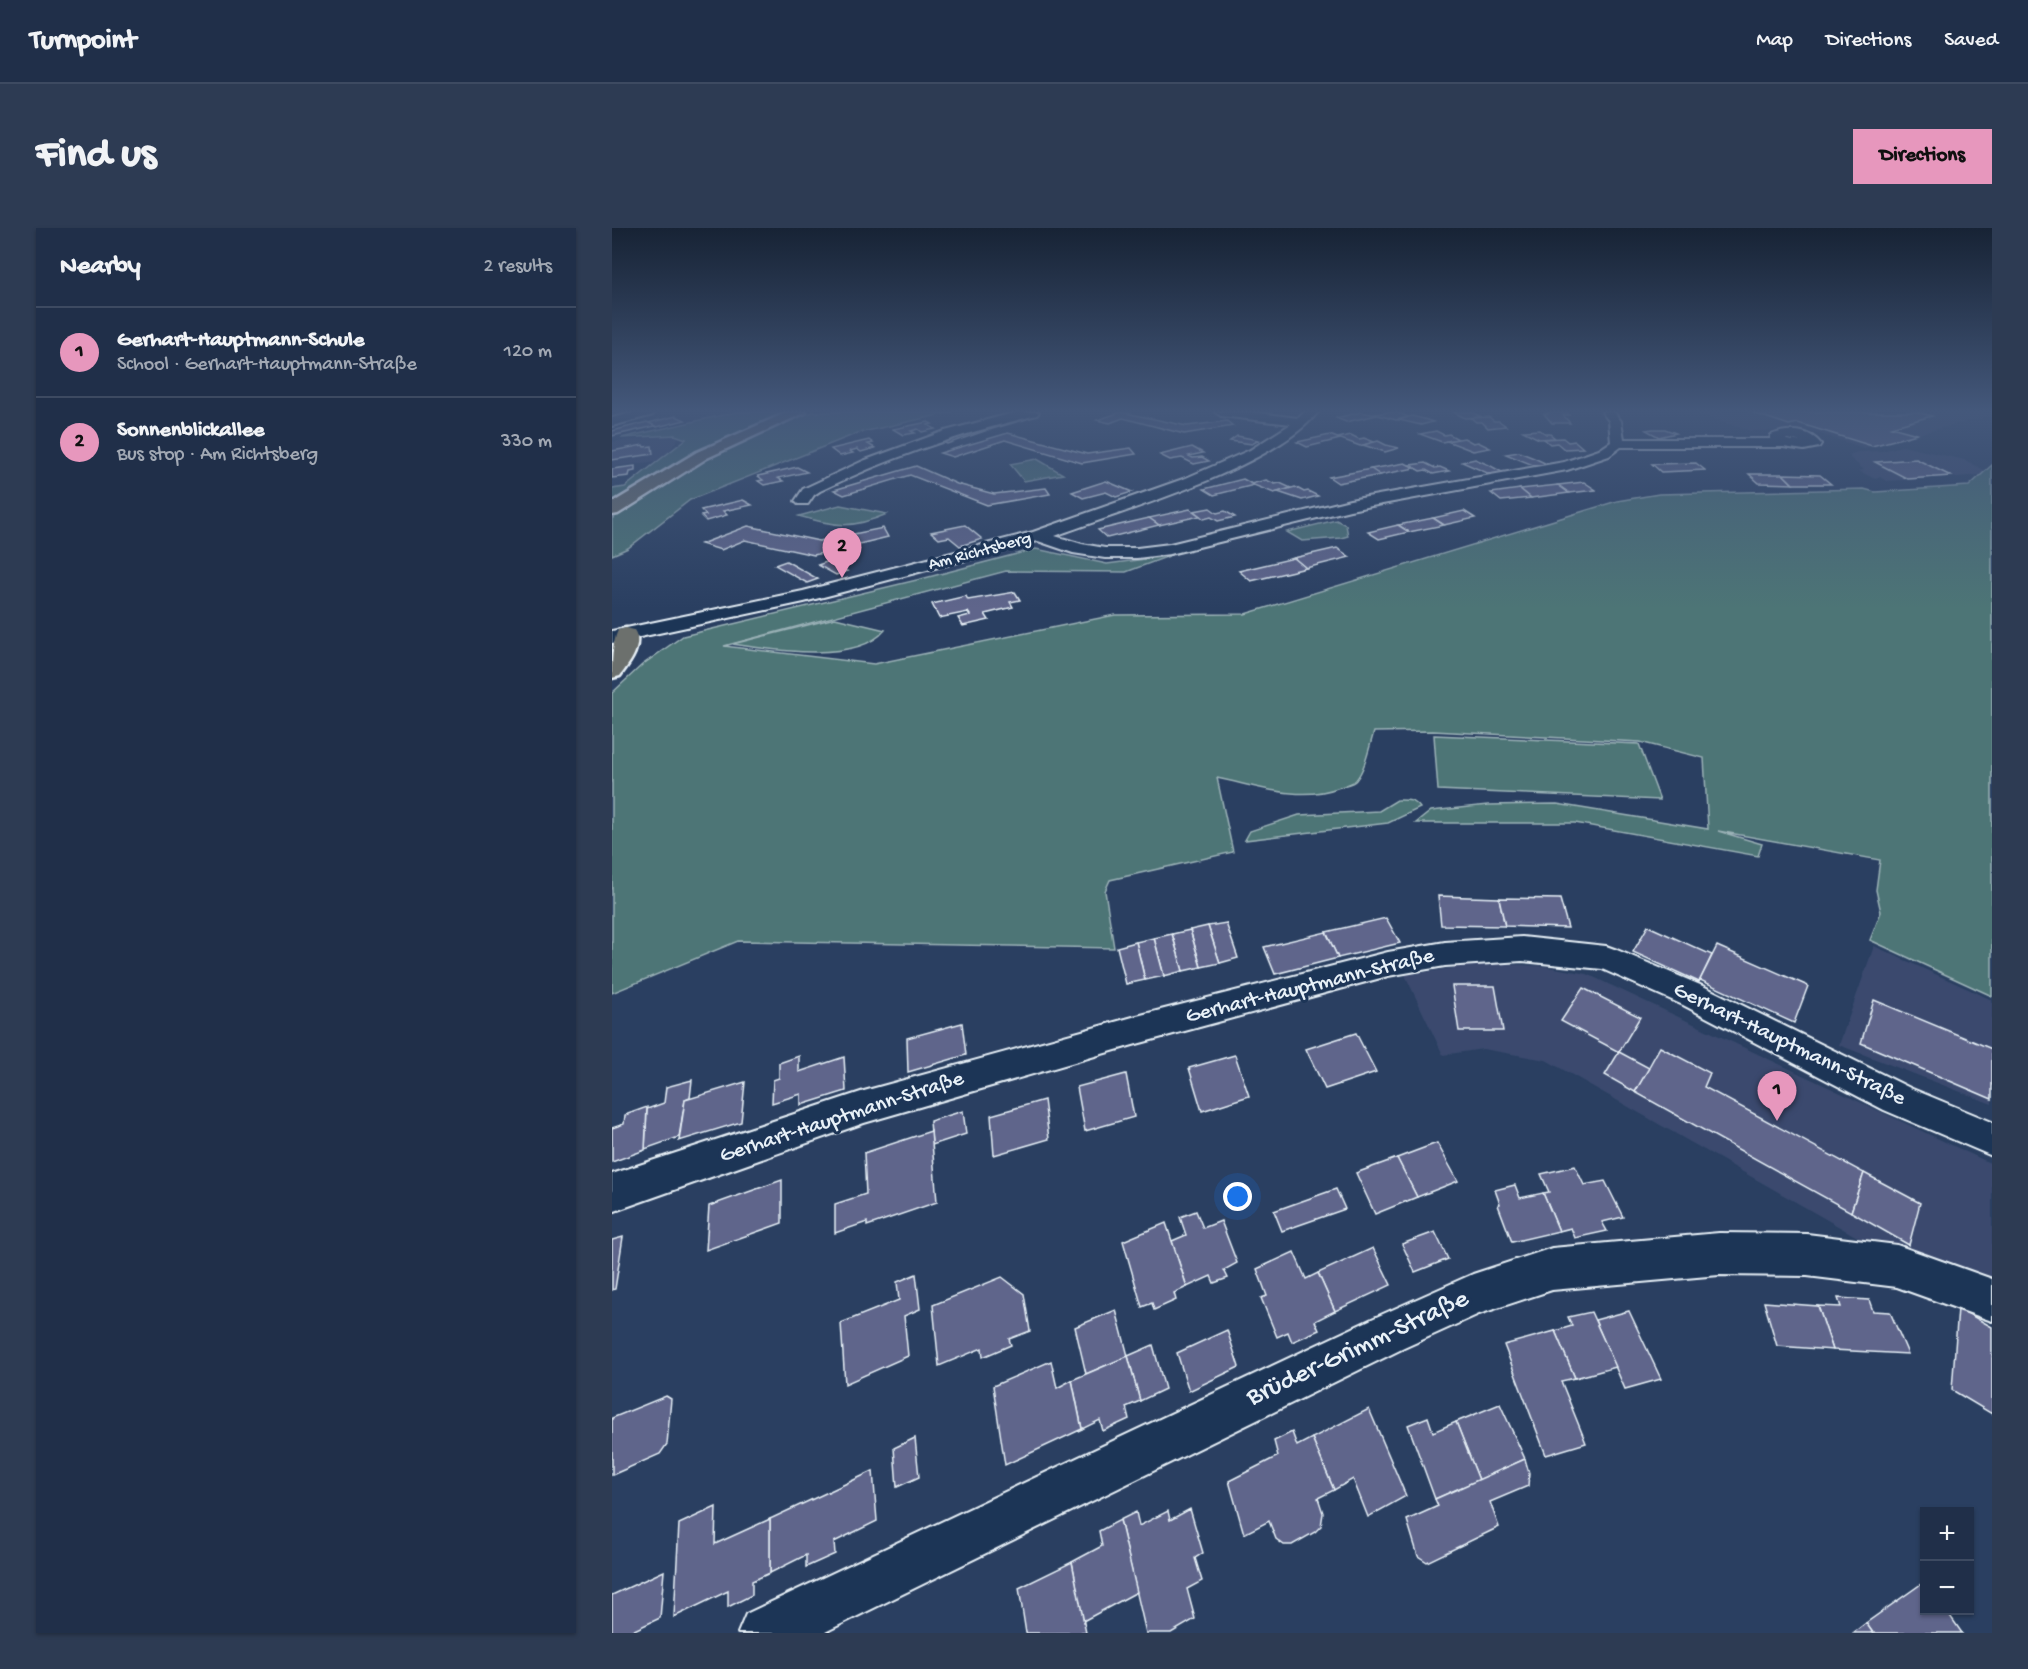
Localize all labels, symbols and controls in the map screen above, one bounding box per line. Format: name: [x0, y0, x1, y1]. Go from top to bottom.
text: Turnpoint: [30, 25, 136, 58]
text: Map: [1756, 29, 1793, 54]
text: Directions: [1826, 29, 1911, 54]
text: Saved: [1944, 29, 1998, 54]
button: Directions: [1853, 129, 1992, 184]
text: Find us: [36, 132, 156, 181]
text: Nearby: [60, 252, 141, 283]
text: 2 results: [483, 256, 552, 279]
text: Gerhart-Hauptmann-Schule: [117, 328, 364, 354]
text: 1: [75, 341, 84, 364]
text: 120 m: [504, 341, 552, 364]
text: School · Gerhart-Hauptmann-Straße: [117, 354, 417, 377]
text: Sonnenblickallee: [117, 418, 264, 444]
text: 2: [75, 431, 84, 454]
text: 330 m: [501, 431, 552, 454]
text: Bus stop · Am Richtsberg: [117, 444, 318, 467]
pin: 2: [822, 528, 862, 578]
street label: Am Richtsberg: [926, 528, 1034, 576]
street label: Gerhart-Hauptmann-Straße: [1183, 943, 1438, 1030]
street label: Gerhart-Hauptmann-Straße: [1669, 977, 1910, 1113]
street label: Gerhart-Hauptmann-Straße: [717, 1066, 968, 1170]
pin: 1: [1758, 1072, 1796, 1121]
your location: [1223, 1182, 1252, 1211]
street label: Brüder-Grimm-Straße: [1241, 1283, 1475, 1415]
map controls: [1920, 1507, 1974, 1615]
button: +: [1920, 1507, 1974, 1561]
button: −: [1920, 1561, 1974, 1615]

